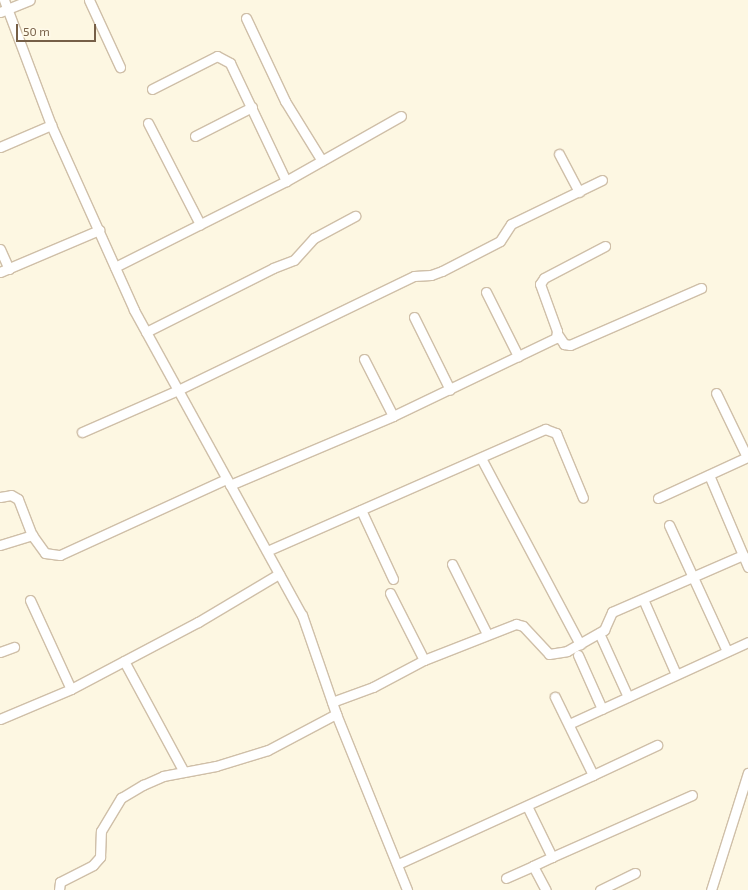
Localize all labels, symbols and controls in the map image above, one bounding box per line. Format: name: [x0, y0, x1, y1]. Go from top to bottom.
scale bar: [18, 16, 98, 42]
text: 50 m: [23, 24, 50, 38]

